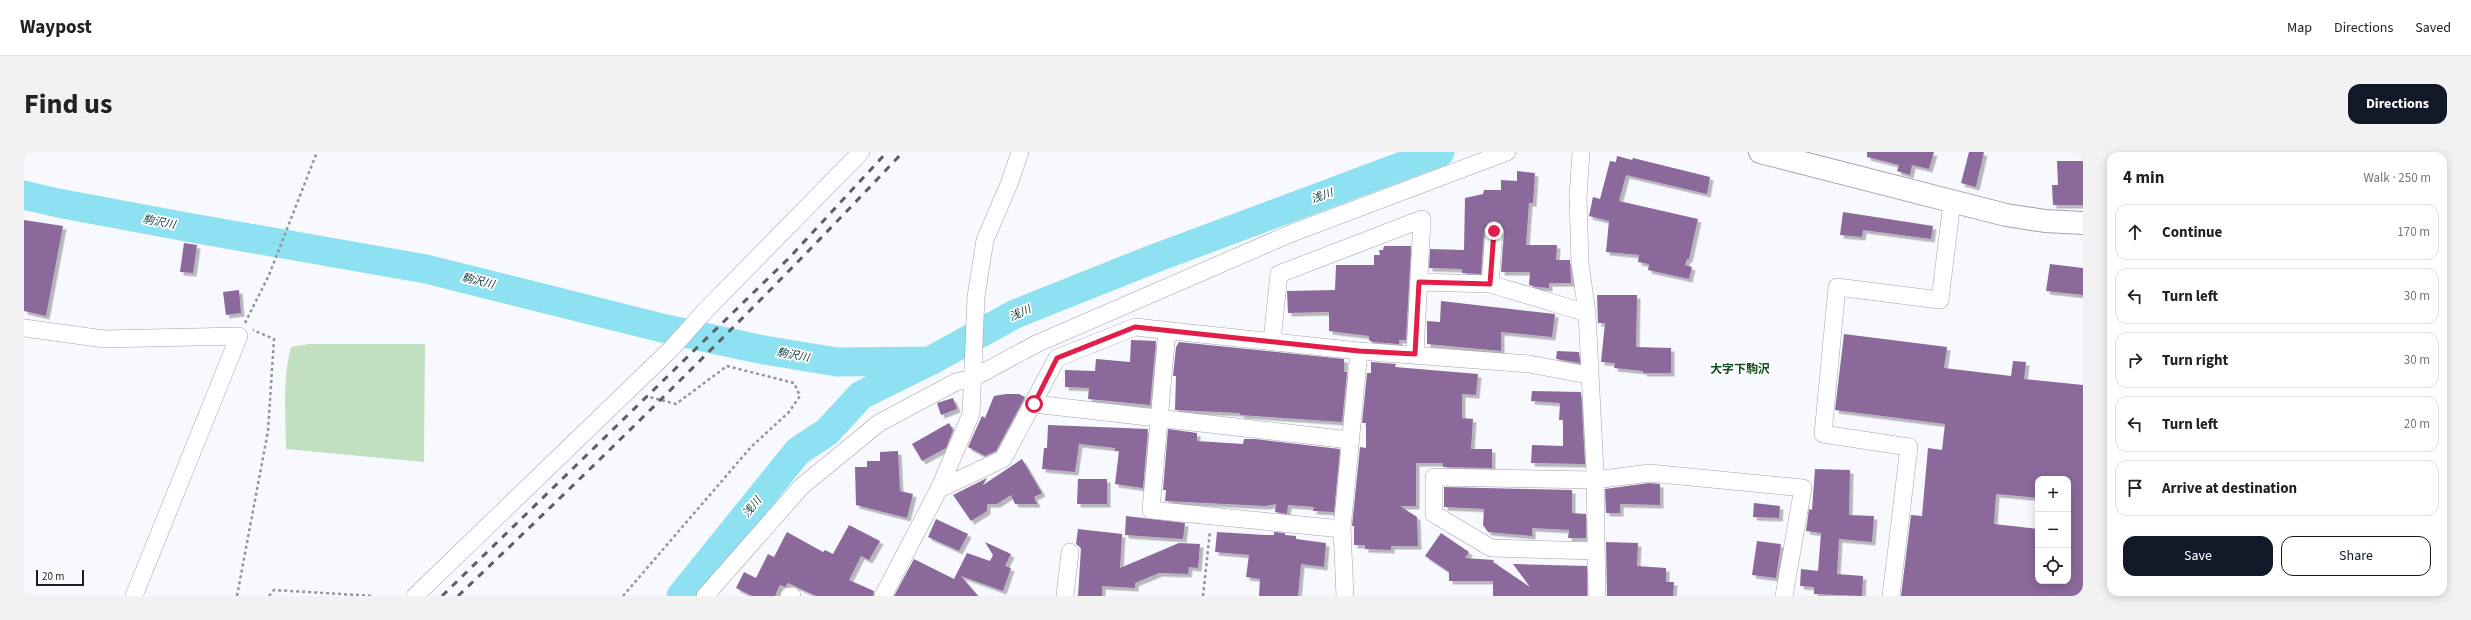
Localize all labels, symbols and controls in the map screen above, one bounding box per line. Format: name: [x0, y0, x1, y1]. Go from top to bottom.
text: Waypost: [20, 14, 92, 41]
text: Map: [2287, 18, 2312, 38]
text: Directions: [2334, 18, 2393, 38]
text: Saved: [2415, 18, 2451, 38]
text: Find us: [24, 84, 112, 124]
button: Directions: [2348, 84, 2447, 124]
text: 4 min: [2123, 166, 2164, 190]
text: Walk · 250 m: [2363, 169, 2431, 187]
water label: 浅川: [1309, 185, 1336, 207]
water label: 駒沢川: [141, 211, 178, 233]
icon: ahead: [2124, 221, 2146, 243]
route end: [1485, 222, 1503, 240]
text: Continue: [2162, 222, 2222, 243]
text: 170 m: [2397, 223, 2430, 241]
water label: 駒沢川: [460, 270, 497, 293]
icon: left: [2124, 285, 2146, 307]
text: Turn left: [2162, 286, 2218, 307]
text: 30 m: [2404, 287, 2430, 305]
water label: 浅川: [1007, 301, 1034, 324]
water label: 駒沢川: [775, 345, 812, 365]
icon: right: [2124, 349, 2146, 371]
text: Turn right: [2162, 350, 2228, 371]
text: 30 m: [2404, 351, 2430, 369]
district label: 大字下駒沢: [1710, 361, 1770, 378]
route start: [1025, 395, 1043, 413]
icon: left: [2124, 413, 2146, 435]
text: Turn left: [2162, 414, 2218, 435]
text: 20 m: [2404, 415, 2430, 433]
map controls: [2035, 476, 2071, 584]
button: +: [2035, 476, 2071, 512]
icon: arrive: [2124, 477, 2146, 499]
text: Arrive at destination: [2162, 478, 2297, 499]
water label: 浅川: [739, 493, 765, 520]
button: −: [2035, 512, 2071, 548]
button: Save: [2123, 536, 2273, 576]
button: Share: [2281, 536, 2431, 576]
button: locate: [2035, 548, 2071, 584]
scale bar: [36, 568, 84, 587]
text: 20 m: [42, 569, 64, 584]

